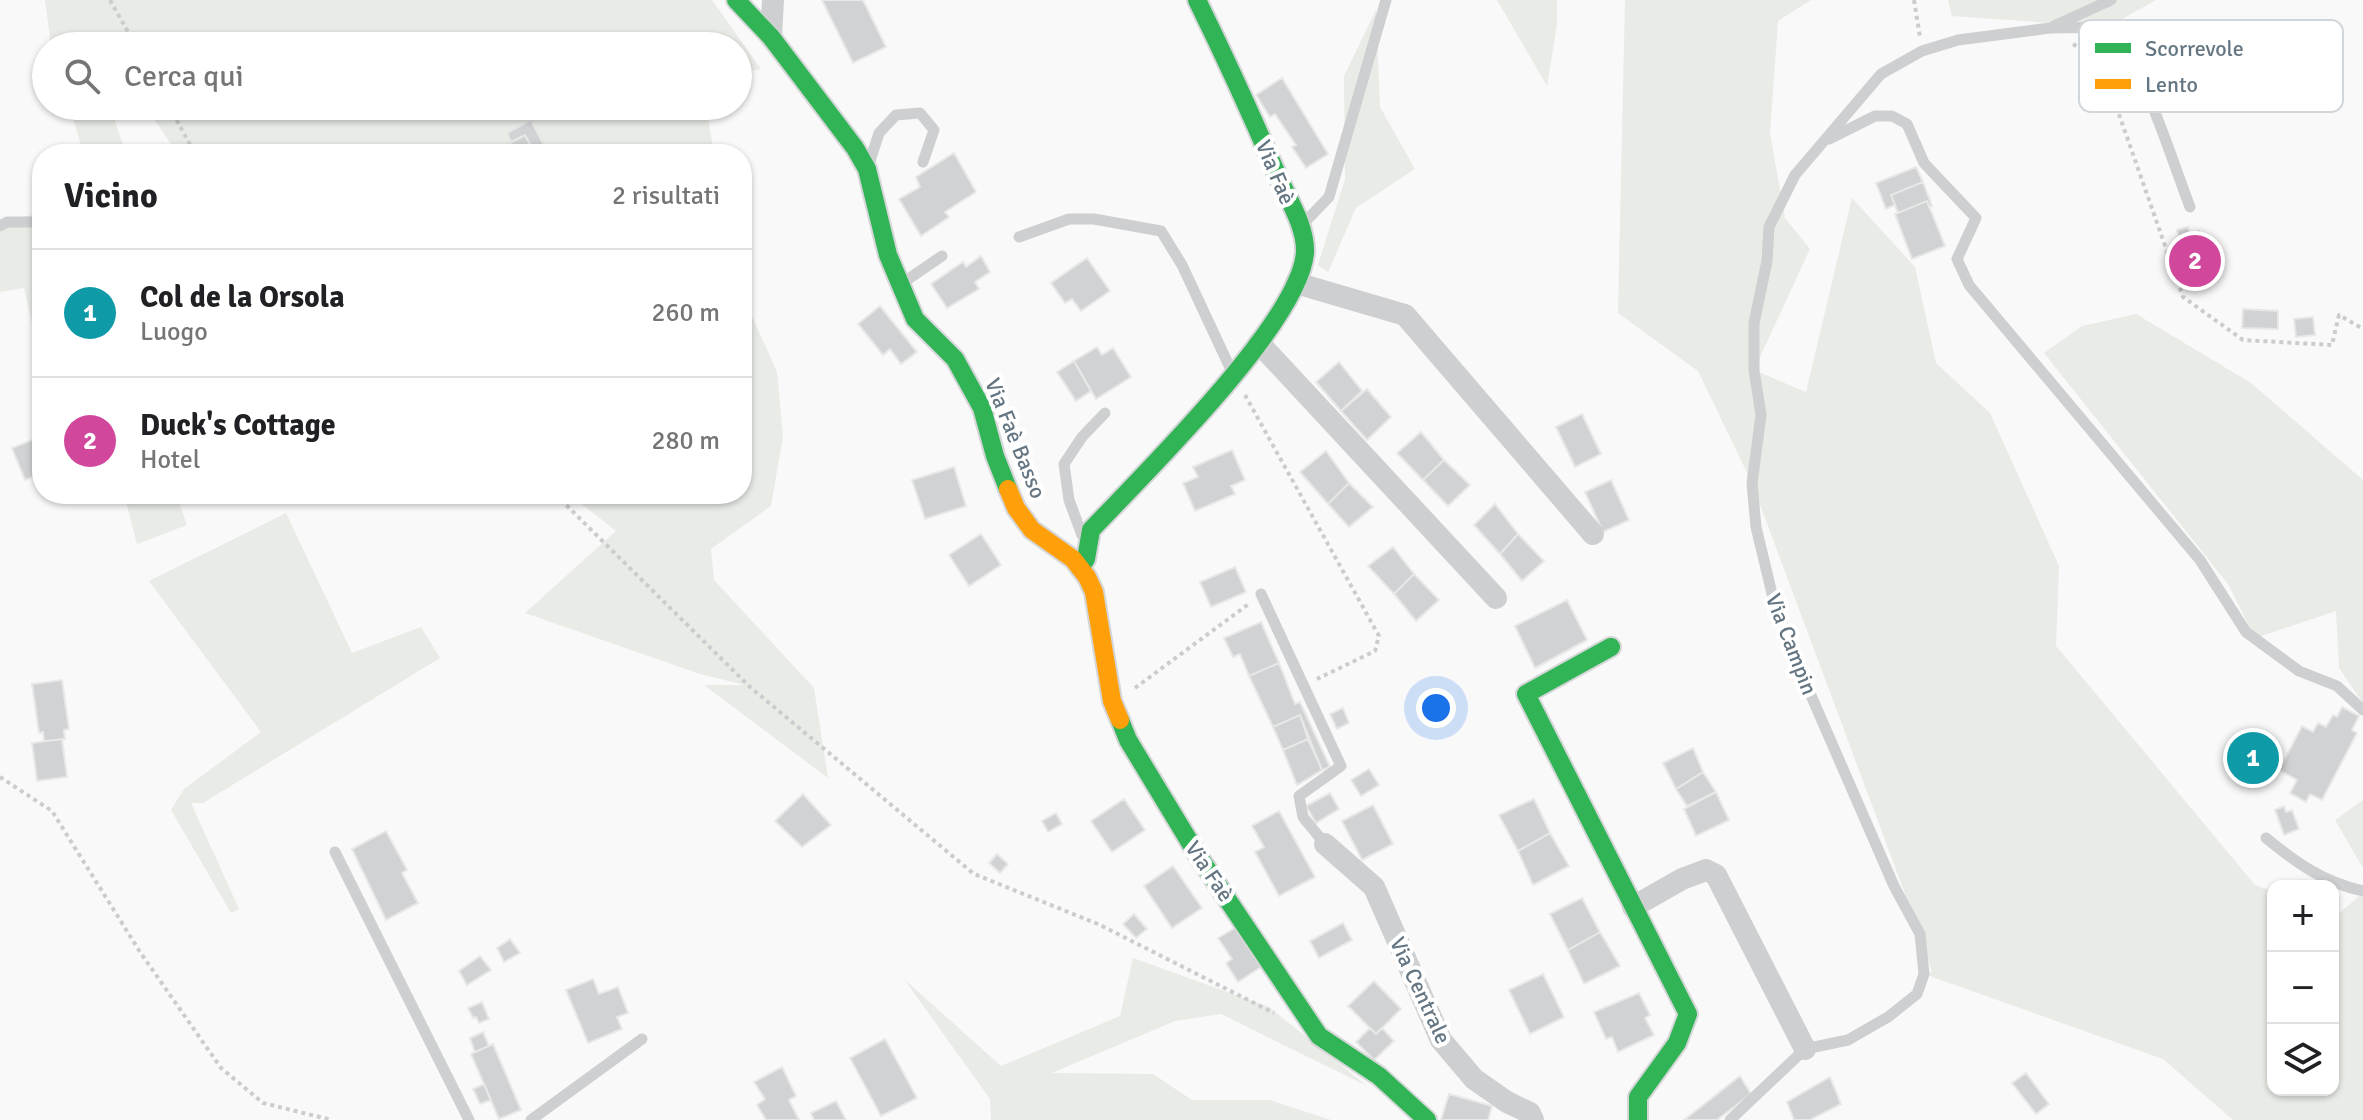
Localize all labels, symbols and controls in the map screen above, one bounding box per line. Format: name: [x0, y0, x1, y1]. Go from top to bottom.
legend: [2079, 20, 2343, 112]
search box: [32, 32, 752, 120]
text: Scorrevole: [2145, 35, 2244, 62]
icon: search: [60, 54, 104, 98]
text: Cerca qui: [124, 58, 244, 95]
text: Lento: [2145, 71, 2198, 98]
street label: Via Faè: [1250, 136, 1301, 209]
text: Vicino: [64, 175, 158, 217]
text: 2 risultati: [612, 180, 720, 212]
pin: 2: [2169, 231, 2221, 291]
text: Col de la Orsola: [140, 279, 345, 316]
text: 1: [83, 297, 97, 329]
text: 260 m: [651, 297, 720, 329]
text: Luogo: [140, 316, 208, 348]
street label: Via Faè Basso: [979, 374, 1052, 502]
text: Duck's Cottage: [140, 407, 336, 444]
text: 2: [83, 425, 97, 457]
text: 280 m: [651, 425, 720, 457]
text: Hotel: [140, 444, 200, 476]
street label: Via Campin: [1760, 590, 1823, 699]
your location: [1416, 688, 1456, 728]
pin: 1: [2227, 728, 2279, 788]
street label: Via Faè: [1180, 836, 1240, 907]
map controls: [2267, 880, 2339, 1096]
button: +: [2267, 880, 2339, 952]
street label: Via Centrale: [1384, 932, 1457, 1048]
button: −: [2267, 952, 2339, 1024]
button: layers: [2267, 1024, 2339, 1096]

